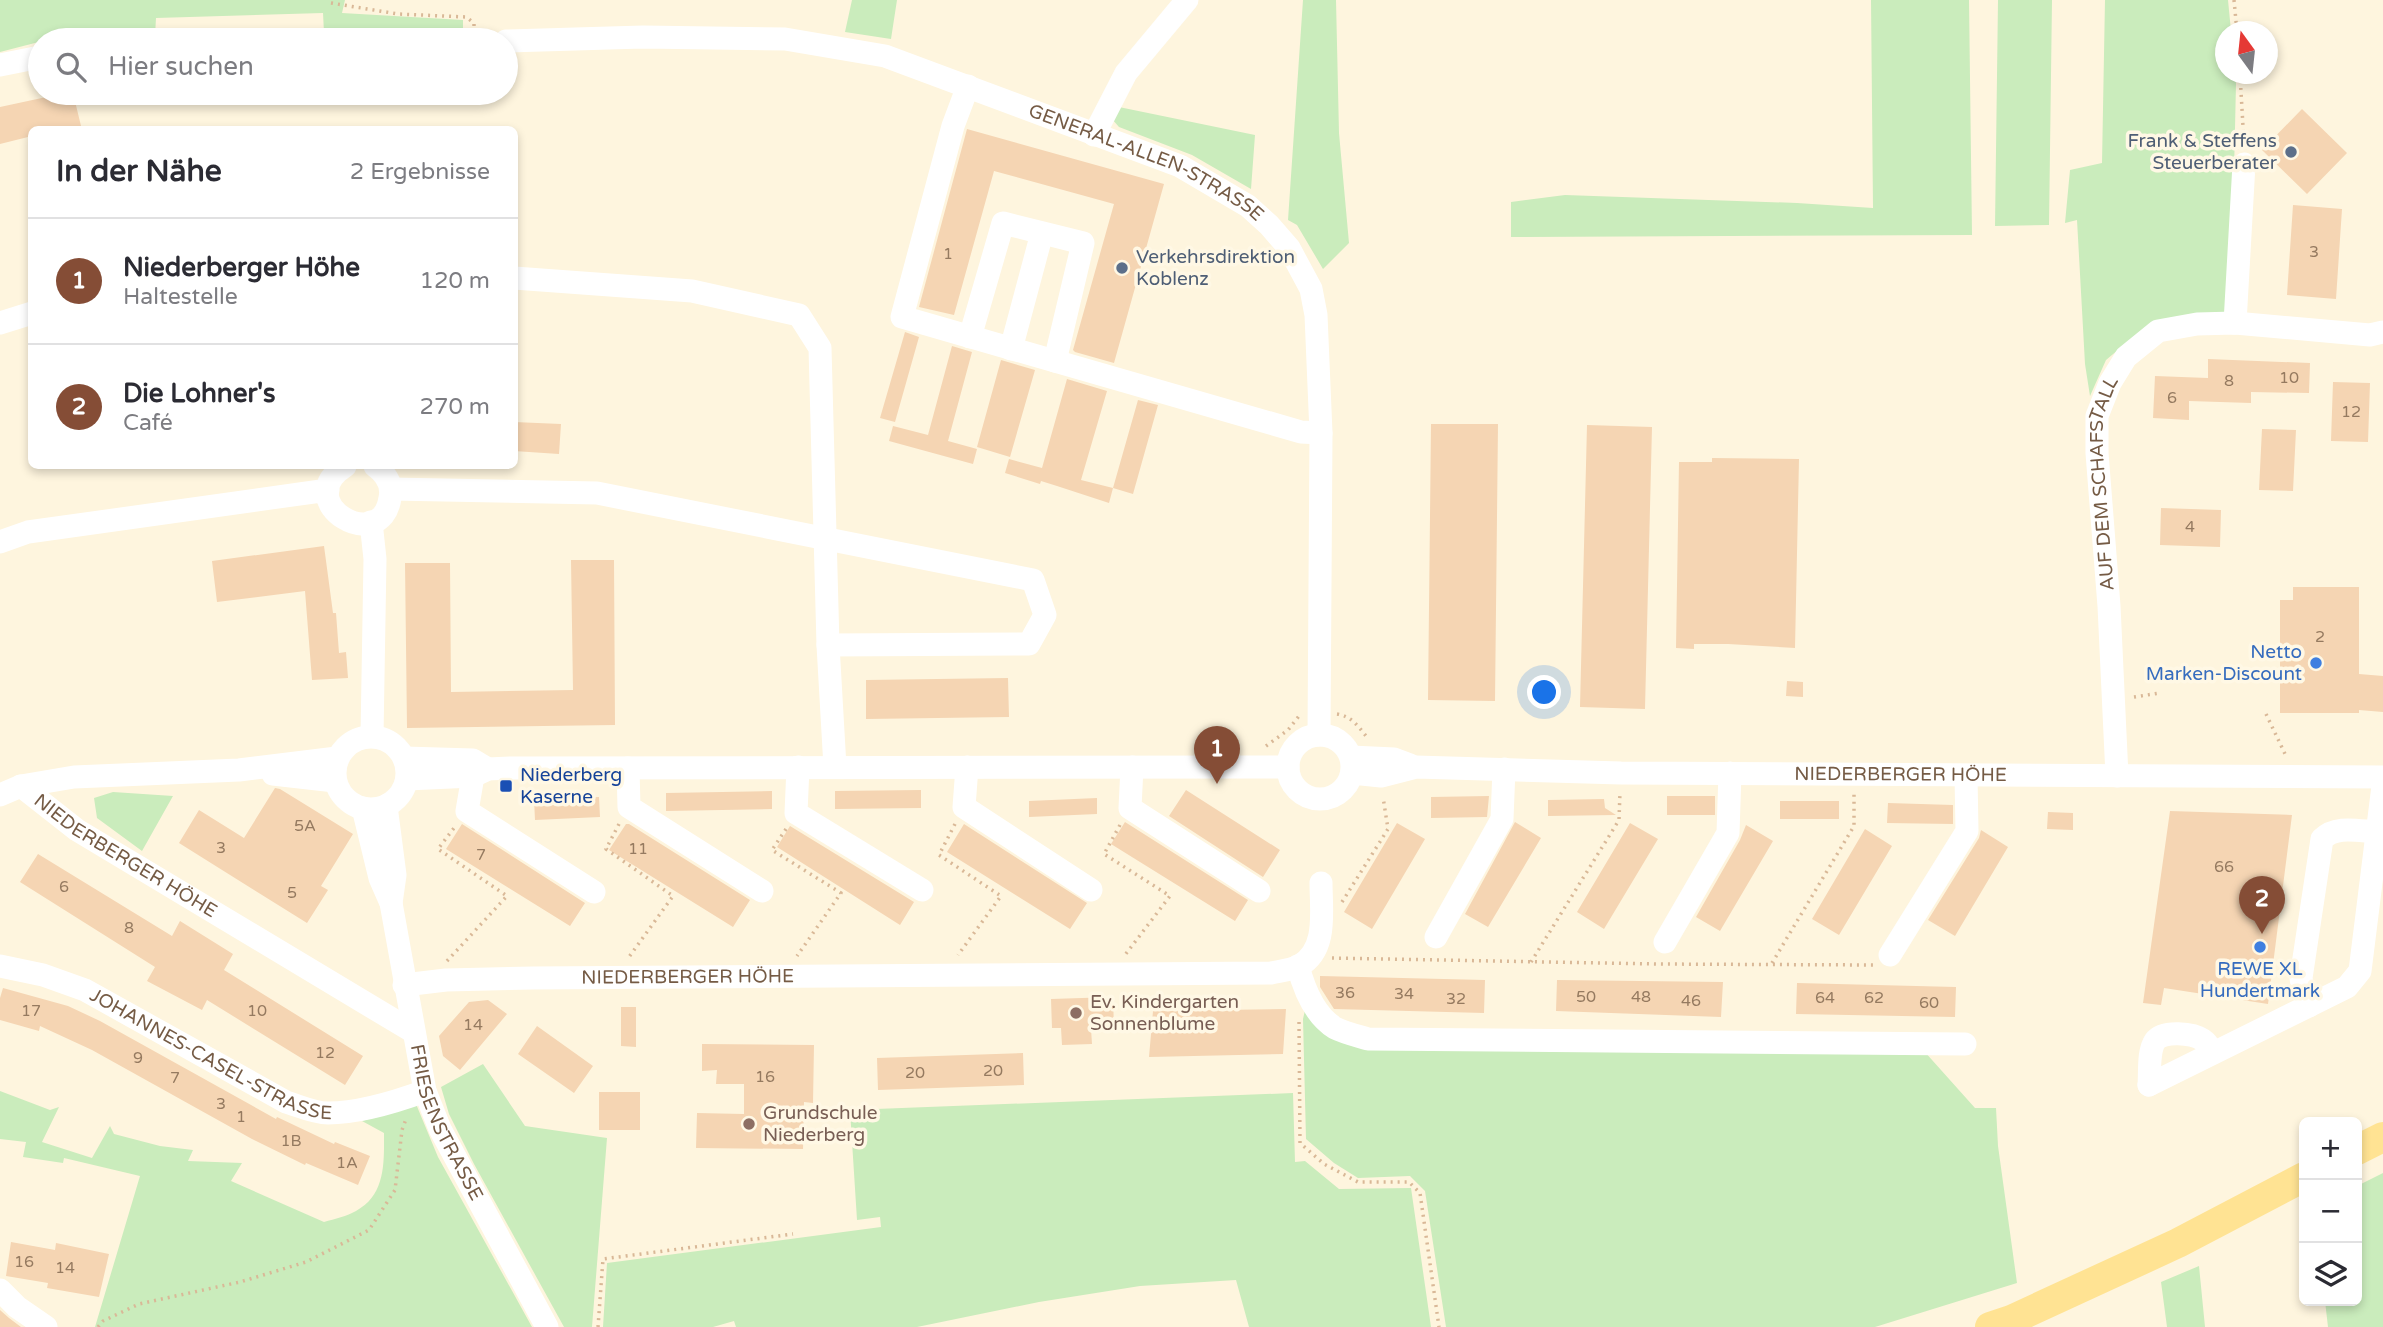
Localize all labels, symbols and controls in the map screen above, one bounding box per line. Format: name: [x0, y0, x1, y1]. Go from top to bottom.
north arrow: [2215, 21, 2278, 84]
search box: [28, 28, 518, 105]
icon: search: [52, 48, 90, 86]
text: Hier suchen: [108, 51, 254, 82]
street label: GENERAL-ALLEN-STRASSE: [1026, 100, 1268, 226]
place label: Frank & Steffens Steuerberater: [2128, 130, 2278, 174]
marker: Frank & Steffens Steuerberater: [2283, 144, 2299, 160]
text: In der Nähe: [56, 153, 222, 190]
text: 2 Ergebnisse: [350, 158, 490, 186]
house number: 3: [2309, 242, 2319, 262]
house number: 1: [943, 244, 953, 264]
place label: Verkehrsdirektion Koblenz: [1136, 246, 1295, 290]
text: Niederberger Höhe: [123, 252, 360, 283]
marker: Verkehrsdirektion Koblenz: [1114, 260, 1130, 276]
text: 1: [72, 267, 86, 295]
text: 120 m: [420, 267, 490, 295]
text: Haltestelle: [123, 283, 238, 311]
house number: 10: [2279, 368, 2299, 388]
house number: 8: [2224, 371, 2234, 391]
street label: AUF DEM SCHAFSTALL: [2085, 372, 2123, 592]
text: Die Lohner's: [123, 378, 276, 409]
house number: 6: [2167, 388, 2177, 408]
text: 2: [72, 393, 86, 421]
text: 270 m: [420, 393, 490, 421]
house number: 12: [2341, 402, 2361, 422]
text: Café: [123, 409, 173, 437]
house number: 4: [2185, 517, 2195, 537]
house number: 2: [2315, 627, 2325, 647]
place label: Netto Marken-Discount: [2146, 641, 2302, 685]
marker: Netto Marken-Discount: [2308, 655, 2324, 671]
your location: [1527, 675, 1561, 709]
pin: 1: [1194, 726, 1240, 784]
street label: NIEDERBERGER HÖHE: [1794, 763, 2007, 786]
place label: Niederberg Kaserne: [520, 764, 622, 808]
marker: Niederberg Kaserne: [498, 778, 514, 794]
street label: NIEDERBERGER HÖHE: [30, 789, 221, 922]
house number: 5A: [294, 816, 316, 836]
house number: 3: [216, 838, 226, 858]
house number: 11: [628, 839, 648, 859]
house number: 7: [476, 845, 486, 865]
house number: 66: [2214, 857, 2234, 877]
pin: 2: [2239, 876, 2285, 934]
house number: 6: [59, 877, 69, 897]
house number: 5: [287, 883, 297, 903]
house number: 8: [124, 918, 134, 938]
marker: REWE XL Hundertmark: [2252, 939, 2268, 955]
place label: REWE XL Hundertmark: [2200, 958, 2320, 1002]
street label: NIEDERBERGER HÖHE: [581, 965, 794, 989]
house number: 36: [1335, 983, 1355, 1003]
street label: JOHANNES-CASEL-STRASSE: [86, 984, 333, 1124]
house number: 34: [1394, 984, 1414, 1004]
house number: 50: [1576, 987, 1596, 1007]
house number: 48: [1631, 987, 1651, 1007]
house number: 64: [1815, 988, 1835, 1008]
house number: 62: [1864, 988, 1884, 1008]
house number: 32: [1446, 989, 1466, 1009]
place label: Ev. Kindergarten Sonnenblume: [1090, 991, 1239, 1035]
house number: 46: [1681, 991, 1701, 1011]
house number: 60: [1919, 993, 1939, 1013]
house number: 17: [21, 1001, 41, 1021]
house number: 10: [247, 1001, 267, 1021]
marker: Ev. Kindergarten Sonnenblume: [1068, 1005, 1084, 1021]
house number: 14: [463, 1015, 483, 1035]
house number: 12: [315, 1043, 335, 1063]
street label: FRIESENSTRASSE: [406, 1043, 488, 1204]
house number: 9: [133, 1048, 143, 1068]
house number: 20: [983, 1061, 1003, 1081]
house number: 20: [905, 1063, 925, 1083]
house number: 16: [755, 1067, 775, 1087]
house number: 7: [170, 1068, 180, 1088]
house number: 3: [216, 1094, 226, 1114]
place label: Grundschule Niederberg: [763, 1102, 878, 1146]
house number: 1: [236, 1107, 246, 1127]
marker: Grundschule Niederberg: [741, 1116, 757, 1132]
map controls: [2299, 1117, 2362, 1306]
button: +: [2299, 1117, 2362, 1180]
house number: 1B: [280, 1131, 302, 1151]
house number: 1A: [336, 1153, 358, 1173]
button: −: [2299, 1180, 2362, 1243]
button: layers: [2299, 1243, 2362, 1306]
house number: 16: [14, 1252, 34, 1272]
house number: 14: [55, 1258, 75, 1278]

